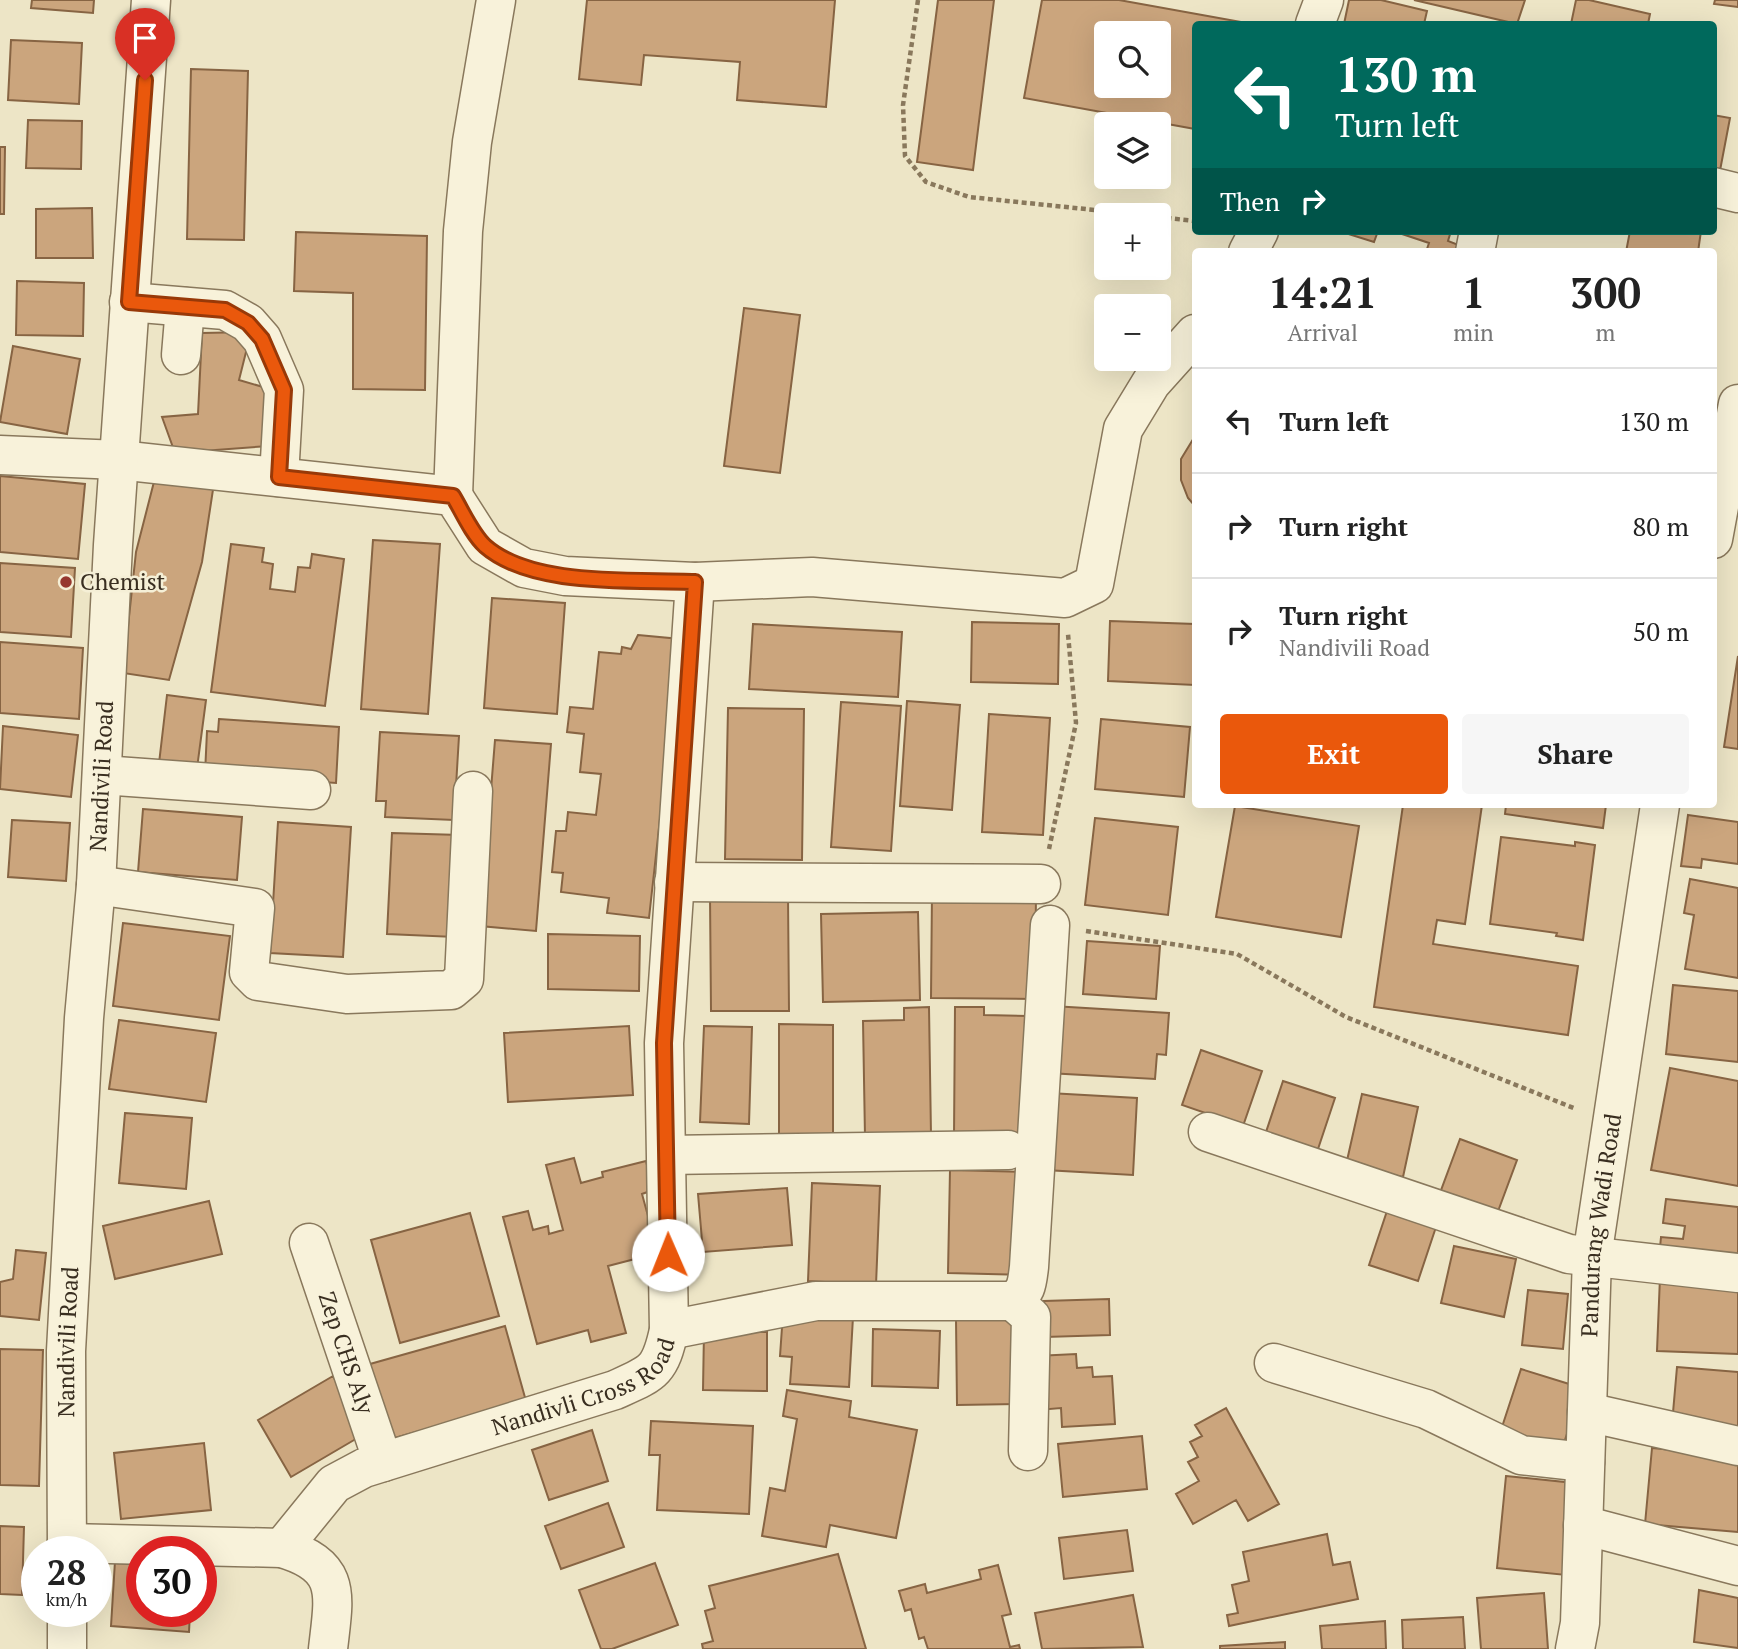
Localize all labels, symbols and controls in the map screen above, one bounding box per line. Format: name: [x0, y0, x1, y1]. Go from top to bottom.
pin: [115, 8, 175, 80]
icon: arrive: [126, 19, 164, 57]
map controls: [1094, 21, 1171, 371]
button: search: [1094, 21, 1171, 98]
text: 130 m: [1335, 41, 1477, 106]
icon: left: [1220, 49, 1311, 140]
text: Turn left: [1335, 104, 1459, 146]
button: layers: [1094, 112, 1171, 189]
icon: right: [1294, 182, 1332, 220]
text: Then: [1220, 184, 1280, 218]
button: +: [1094, 203, 1171, 280]
text: 14:21: [1268, 264, 1377, 320]
text: 1: [1462, 264, 1485, 320]
text: 300: [1570, 264, 1641, 320]
button: −: [1094, 294, 1171, 371]
text: Arrival: [1287, 317, 1358, 348]
text: min: [1453, 317, 1494, 348]
text: m: [1595, 317, 1615, 348]
icon: left: [1220, 402, 1258, 440]
text: Turn left: [1279, 404, 1389, 438]
text: 130 m: [1619, 404, 1689, 438]
icon: right: [1220, 507, 1258, 545]
text: Turn right: [1279, 509, 1408, 543]
text: 80 m: [1633, 509, 1689, 543]
place label: Chemist: [80, 566, 166, 597]
marker: Chemist: [58, 574, 74, 590]
text: Turn right: [1279, 598, 1408, 632]
icon: right: [1220, 612, 1258, 650]
text: 50 m: [1633, 614, 1689, 648]
text: Nandivili Road: [1279, 632, 1430, 663]
street label: Nandivili Road: [82, 700, 120, 852]
button: Exit: [1220, 714, 1448, 794]
button: Share: [1462, 714, 1689, 794]
street label: Pandurang Wadi Road: [1573, 1111, 1628, 1338]
position arrow: [631, 1218, 705, 1292]
street label: Nandivili Road: [50, 1265, 86, 1418]
street label: Zep CHS Aly: [312, 1288, 382, 1418]
street label: Nandivli Cross Road: [488, 1334, 682, 1442]
speed limit sign: 30: [126, 1536, 217, 1627]
text: 28: [47, 1549, 86, 1595]
text: km/h: [46, 1587, 87, 1611]

